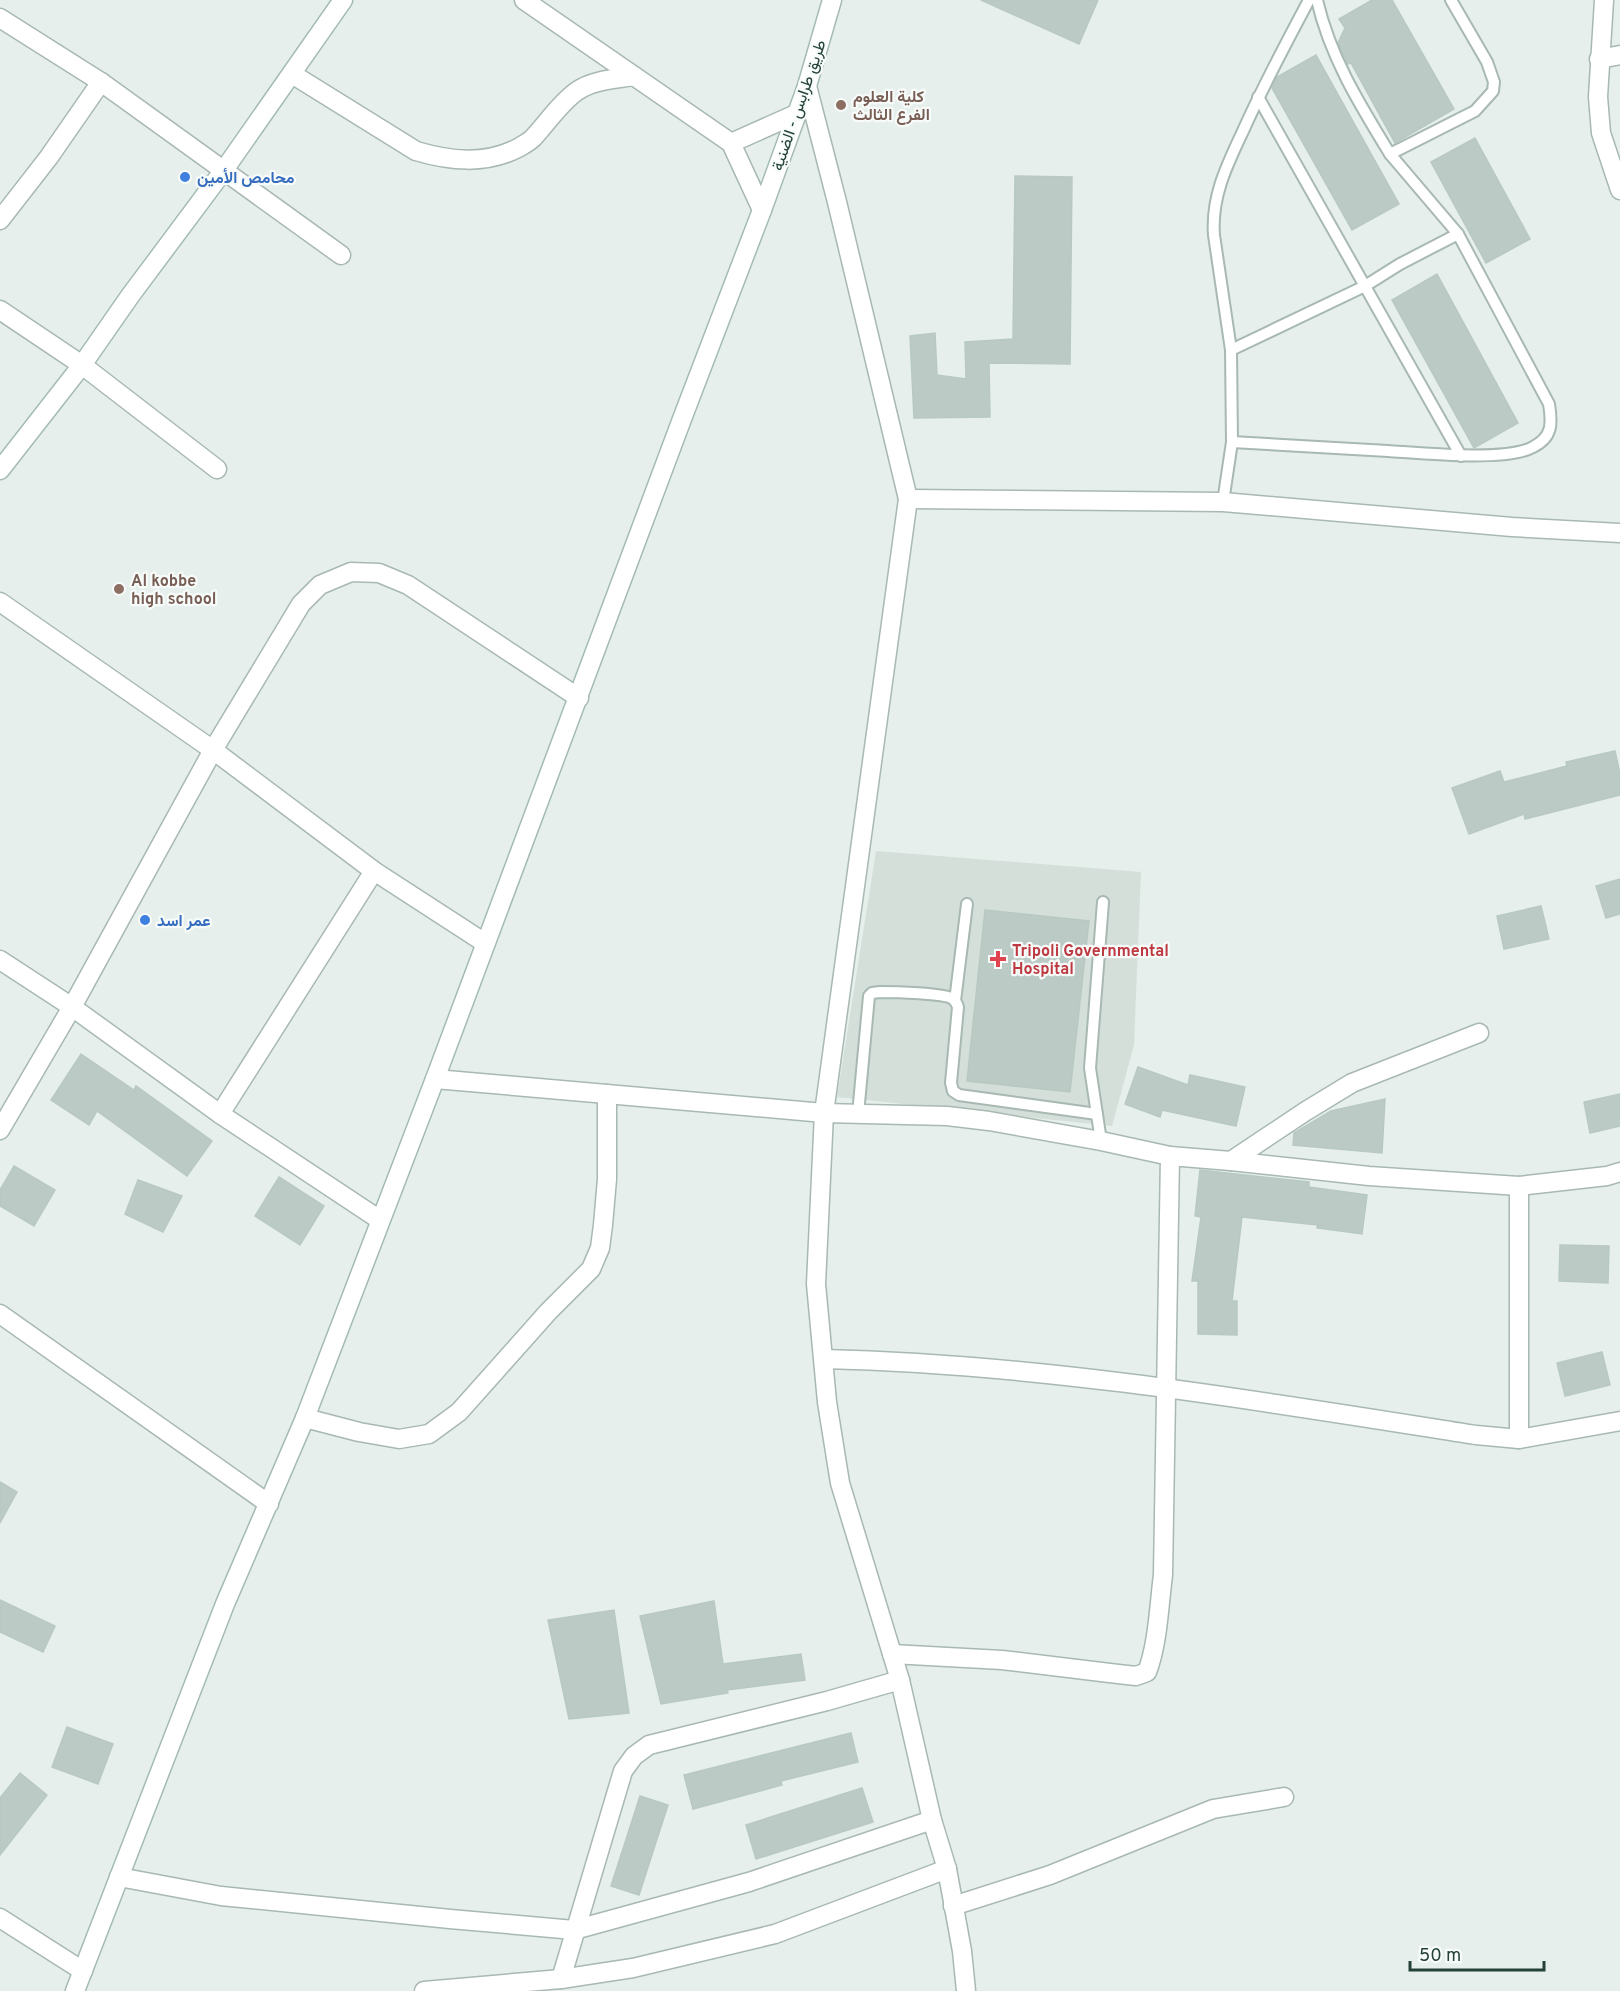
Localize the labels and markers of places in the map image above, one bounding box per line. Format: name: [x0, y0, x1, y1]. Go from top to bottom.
place label: كلية العلوم الفرع الثالث: [853, 88, 930, 126]
marker: كلية العلوم الفرع الثالث: [834, 98, 848, 112]
place label: محامص الأمين: [197, 168, 295, 189]
marker: محامص الأمين: [178, 170, 192, 184]
place label: Al kobbe high school: [131, 572, 217, 610]
marker: Al kobbe high school: [112, 582, 126, 596]
place label: عمر اسد: [157, 912, 211, 932]
marker: عمر اسد: [138, 913, 152, 927]
place label: Tripoli Governmental Hospital: [1012, 942, 1169, 980]
marker: Tripoli Governmental Hospital: [989, 950, 1007, 968]

